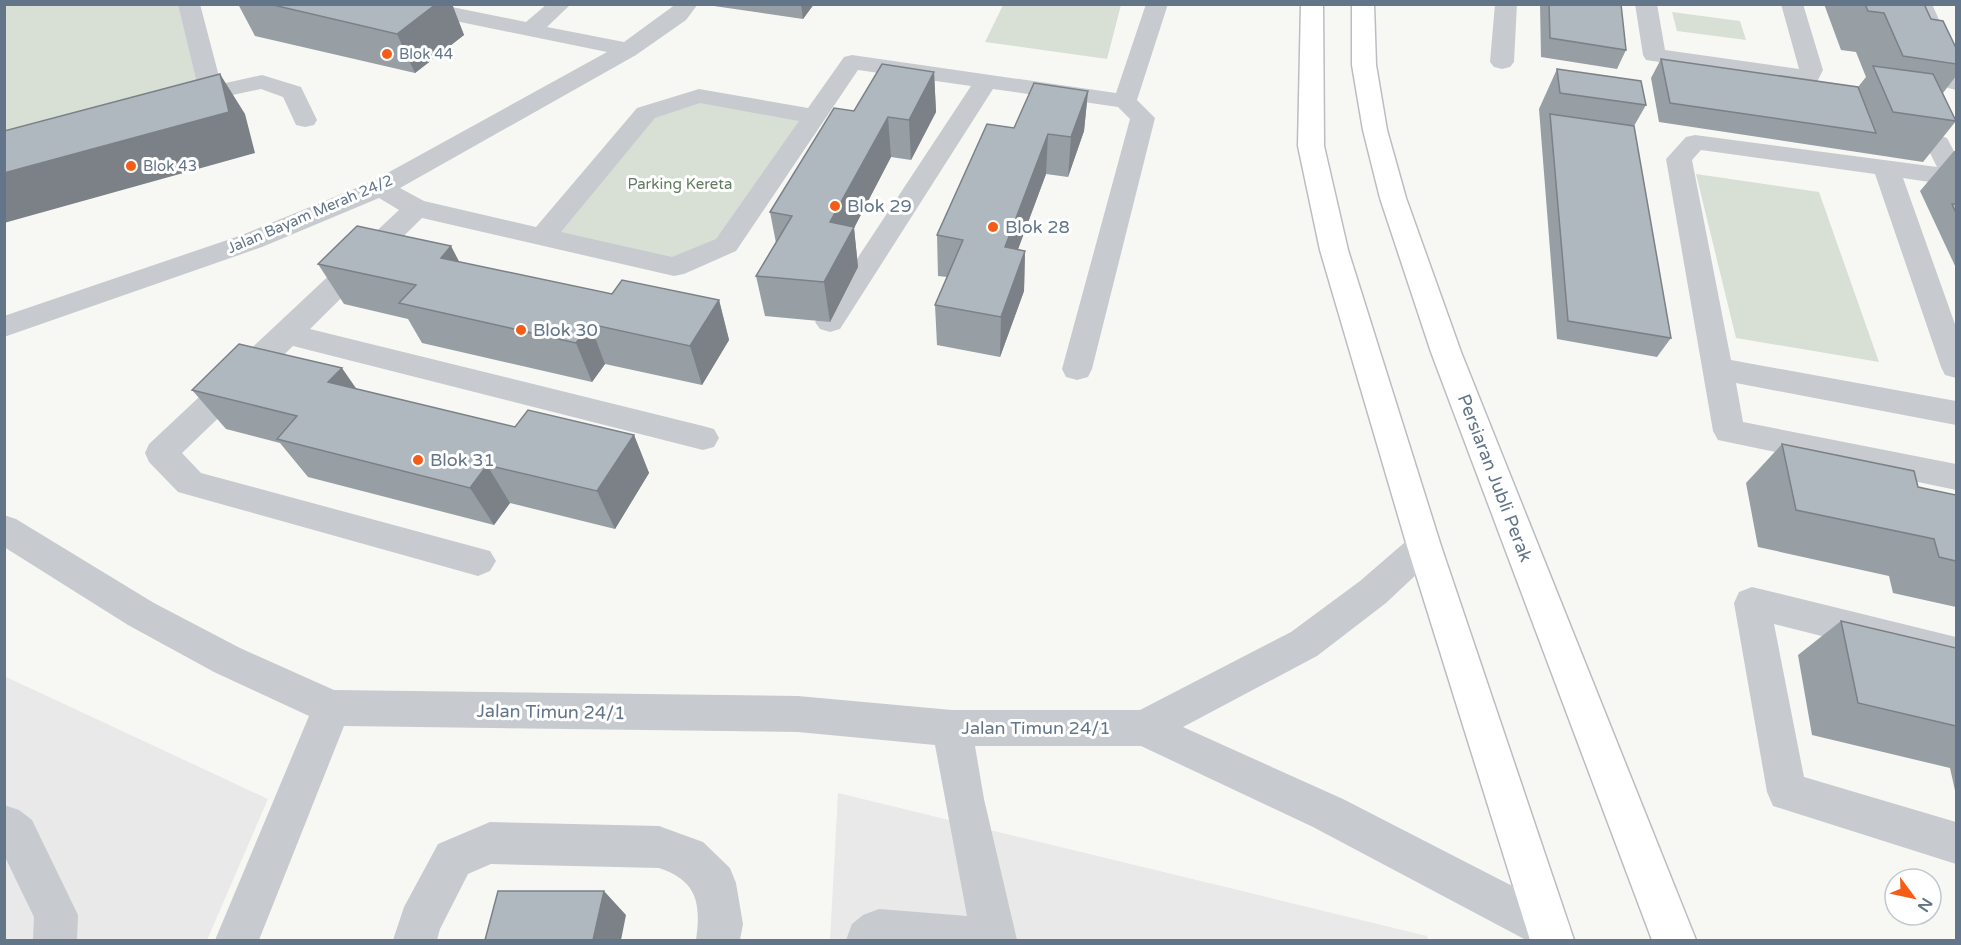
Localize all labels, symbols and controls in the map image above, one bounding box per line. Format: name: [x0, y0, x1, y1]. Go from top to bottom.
place label: Blok 44: [399, 45, 453, 63]
marker: Blok 44: [380, 47, 394, 61]
place label: Blok 43: [143, 157, 197, 175]
marker: Blok 43: [124, 159, 138, 173]
street label: Jalan Bayam Merah 24/2: [224, 171, 396, 257]
park label: Parking Kereta: [628, 175, 733, 193]
place label: Blok 29: [847, 195, 912, 217]
marker: Blok 29: [828, 199, 842, 213]
place label: Blok 28: [1005, 216, 1070, 238]
marker: Blok 28: [986, 220, 1000, 234]
place label: Blok 30: [533, 319, 598, 341]
marker: Blok 30: [514, 323, 528, 337]
street label: Persiaran Jubli Perak: [1453, 391, 1537, 565]
place label: Blok 31: [430, 449, 495, 471]
marker: Blok 31: [411, 453, 425, 467]
street label: Jalan Timun 24/1: [476, 700, 626, 724]
street label: Jalan Timun 24/1: [962, 717, 1110, 739]
north arrow: [1883, 867, 1943, 927]
text: N: [1913, 894, 1937, 915]

